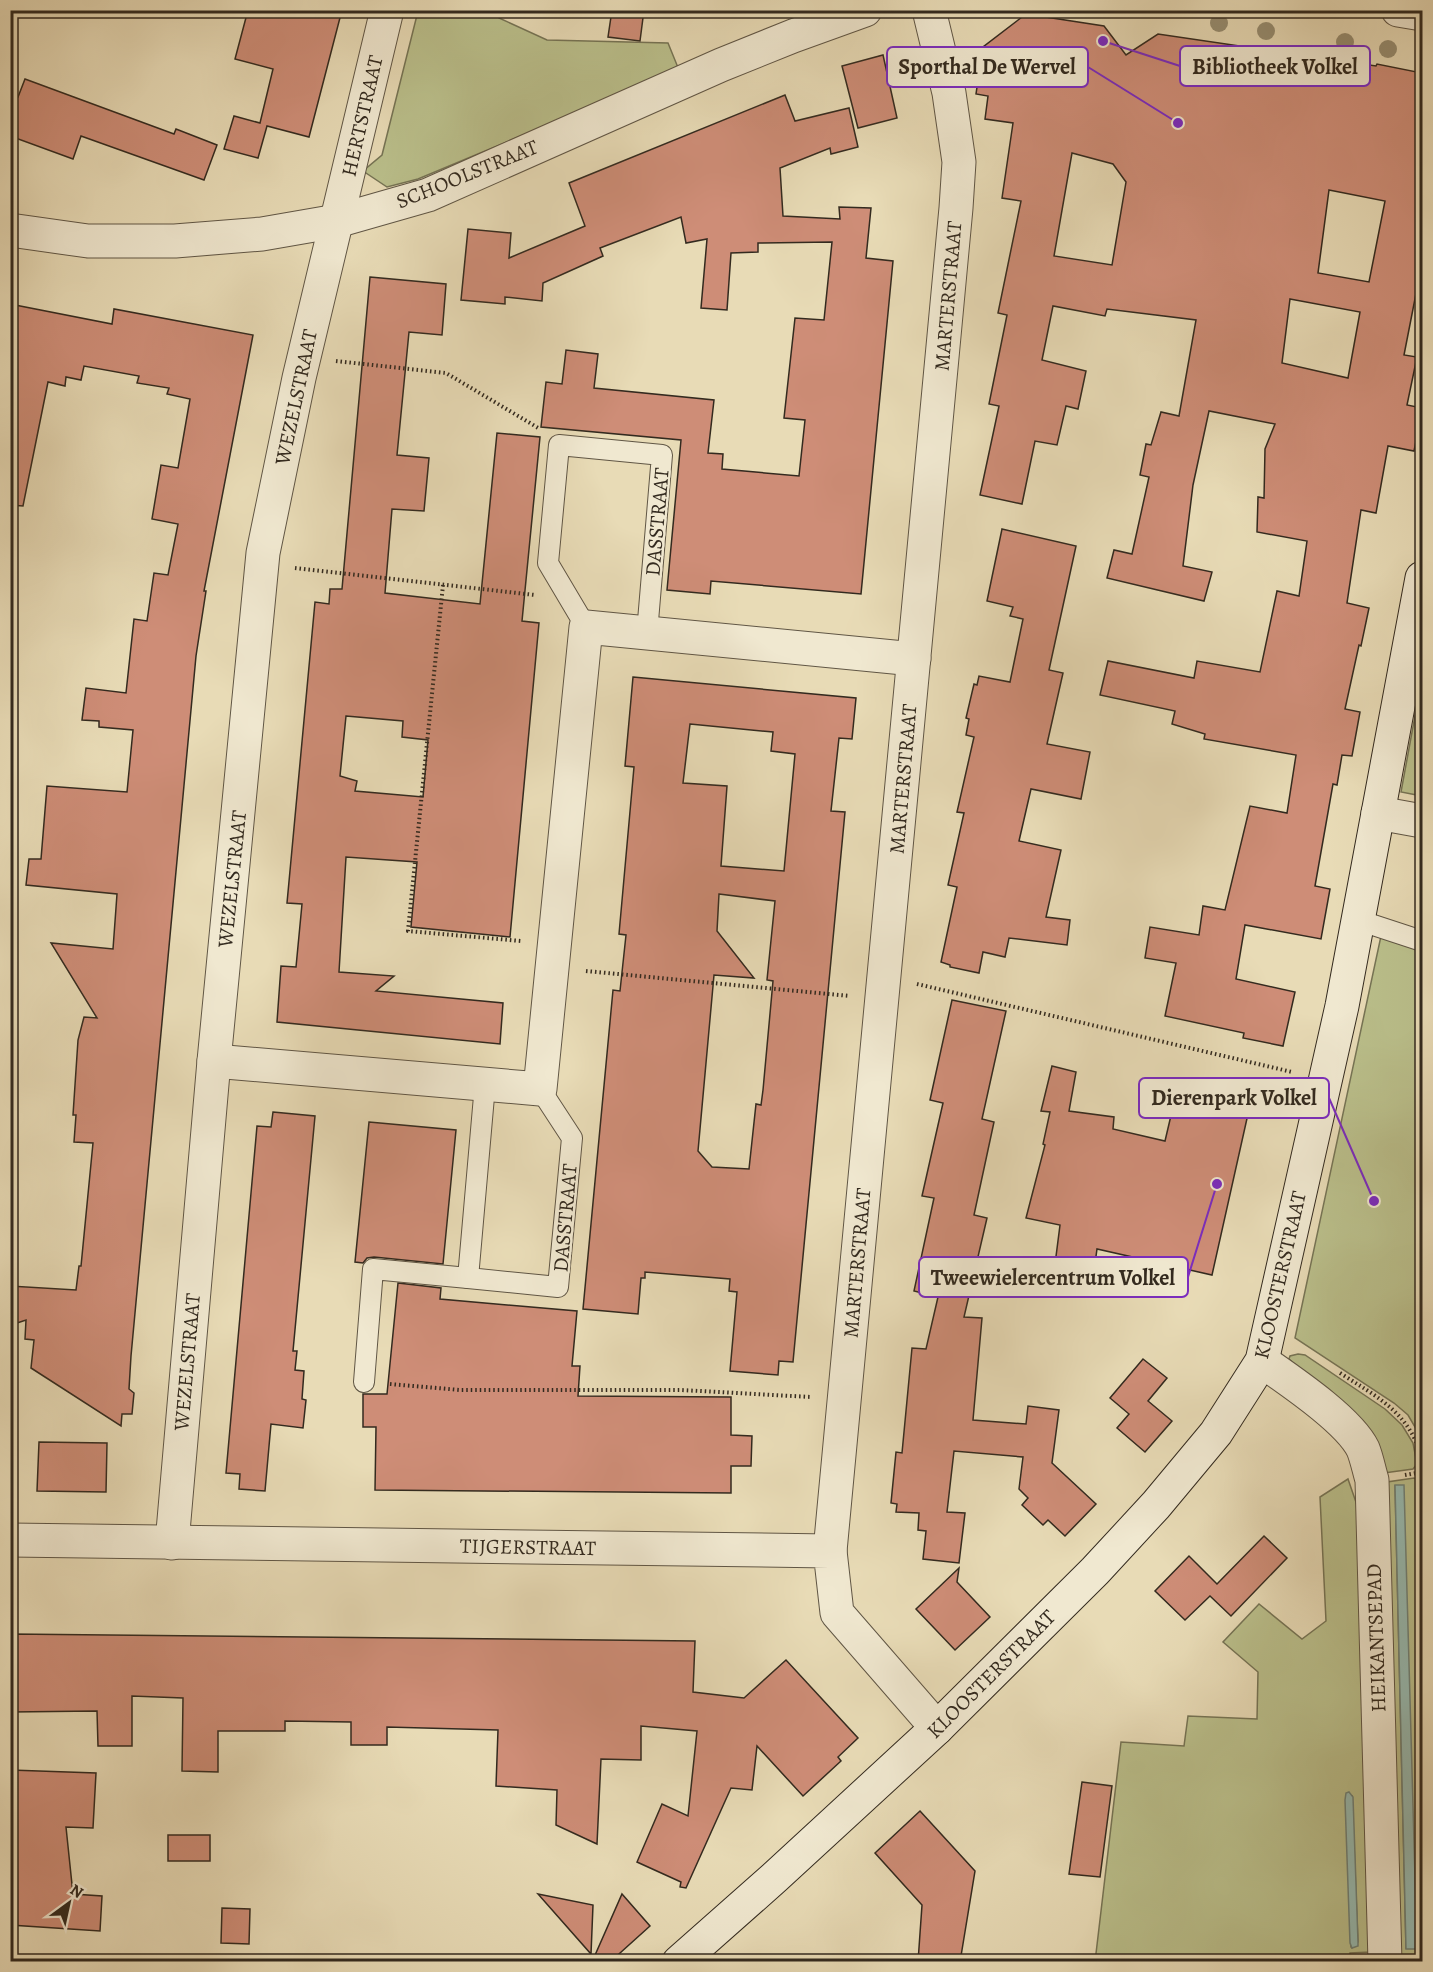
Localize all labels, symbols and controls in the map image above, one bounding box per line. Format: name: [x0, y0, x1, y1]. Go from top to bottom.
callout: Bibliotheek Volkel: [1180, 46, 1370, 86]
callout: Sporthal De Wervel: [887, 47, 1088, 87]
street label: HERTSTRAAT: [334, 52, 390, 179]
text: Sporthal De Wervel: [898, 52, 1076, 82]
text: Bibliotheek Volkel: [1192, 52, 1358, 82]
street label: SCHOOLSTRAAT: [392, 133, 543, 215]
street label: MARTERSTRAAT: [927, 219, 969, 372]
street label: WEZELSTRAAT: [268, 326, 324, 468]
street label: DASSTRAAT: [638, 466, 676, 577]
street label: MARTERSTRAAT: [882, 702, 924, 855]
street label: WEZELSTRAAT: [211, 808, 253, 950]
callout: Dierenpark Volkel: [1139, 1078, 1329, 1118]
text: Dierenpark Volkel: [1151, 1083, 1317, 1113]
street label: DASSTRAAT: [546, 1162, 584, 1273]
street label: MARTERSTRAAT: [836, 1186, 878, 1339]
street label: KLOOSTERSTRAAT: [1247, 1188, 1313, 1362]
callout: Tweewielercentrum Volkel: [919, 1257, 1188, 1297]
text: Tweewielercentrum Volkel: [931, 1263, 1175, 1293]
street label: WEZELSTRAAT: [167, 1292, 207, 1433]
street label: TIJGERSTRAAT: [460, 1532, 597, 1562]
street label: HEIKANTSEPAD: [1359, 1563, 1393, 1713]
street label: KLOOSTERSTRAAT: [920, 1603, 1062, 1745]
north arrow: [39, 1873, 99, 1933]
text: N: [66, 1879, 88, 1904]

